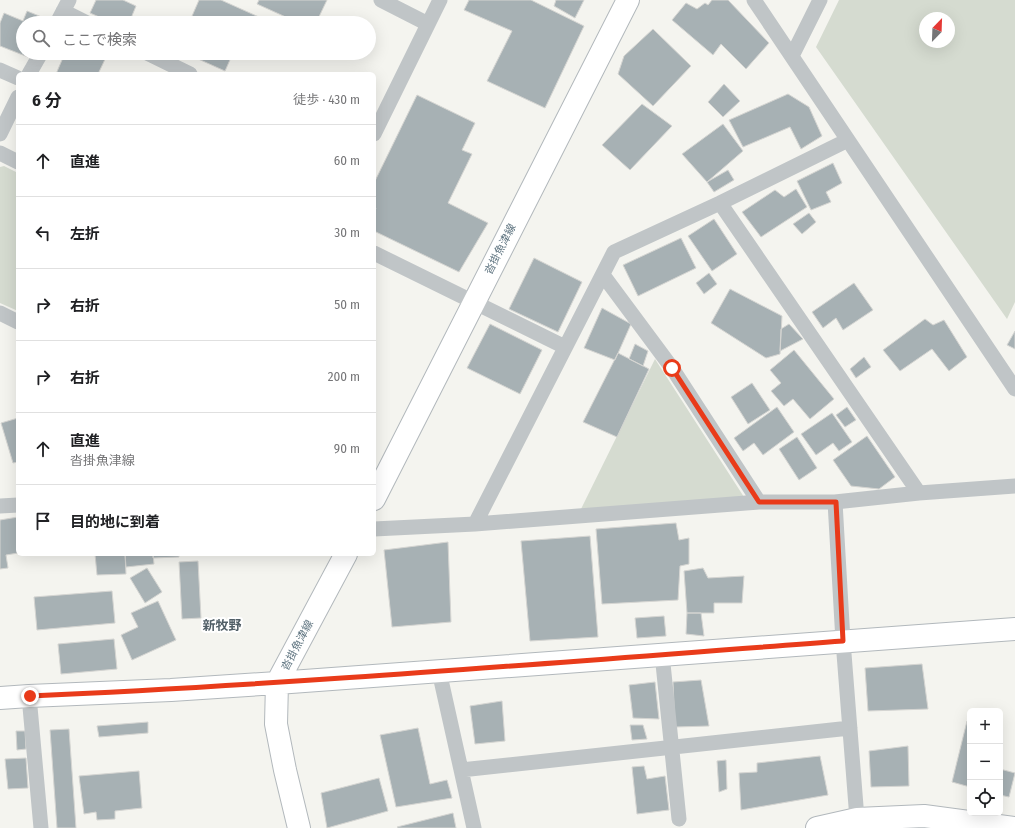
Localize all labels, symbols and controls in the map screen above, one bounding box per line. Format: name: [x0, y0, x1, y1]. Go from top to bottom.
north arrow: [919, 12, 955, 48]
search box: [16, 16, 376, 60]
icon: search: [30, 27, 52, 49]
text: ここで検索: [62, 31, 137, 49]
text: 6 分: [32, 90, 61, 111]
text: 徒歩 · 430 m: [293, 92, 360, 107]
icon: ahead: [32, 150, 54, 172]
text: 直進: [70, 153, 100, 171]
text: 60 m: [334, 153, 360, 168]
icon: left: [32, 222, 54, 244]
street label: 沓掛魚津線: [482, 222, 519, 277]
text: 左折: [70, 225, 100, 243]
text: 30 m: [334, 225, 360, 240]
icon: right: [32, 294, 54, 316]
text: 右折: [70, 297, 100, 315]
text: 50 m: [334, 297, 360, 312]
route start: [663, 359, 681, 377]
icon: right: [32, 366, 54, 388]
text: 右折: [70, 369, 100, 387]
text: 200 m: [328, 369, 360, 384]
text: 直進: [70, 432, 100, 450]
icon: ahead: [32, 438, 54, 460]
text: 90 m: [334, 441, 360, 456]
text: 沓掛魚津線: [70, 453, 135, 468]
icon: arrive: [32, 510, 54, 532]
text: 目的地に到着: [70, 513, 160, 531]
district label: 新牧野: [202, 618, 242, 633]
street label: 沓掛魚津線: [279, 618, 316, 673]
route end: [21, 687, 39, 705]
map controls: [967, 708, 1003, 816]
button: +: [967, 708, 1003, 744]
button: −: [967, 744, 1003, 780]
button: locate: [967, 780, 1003, 816]

